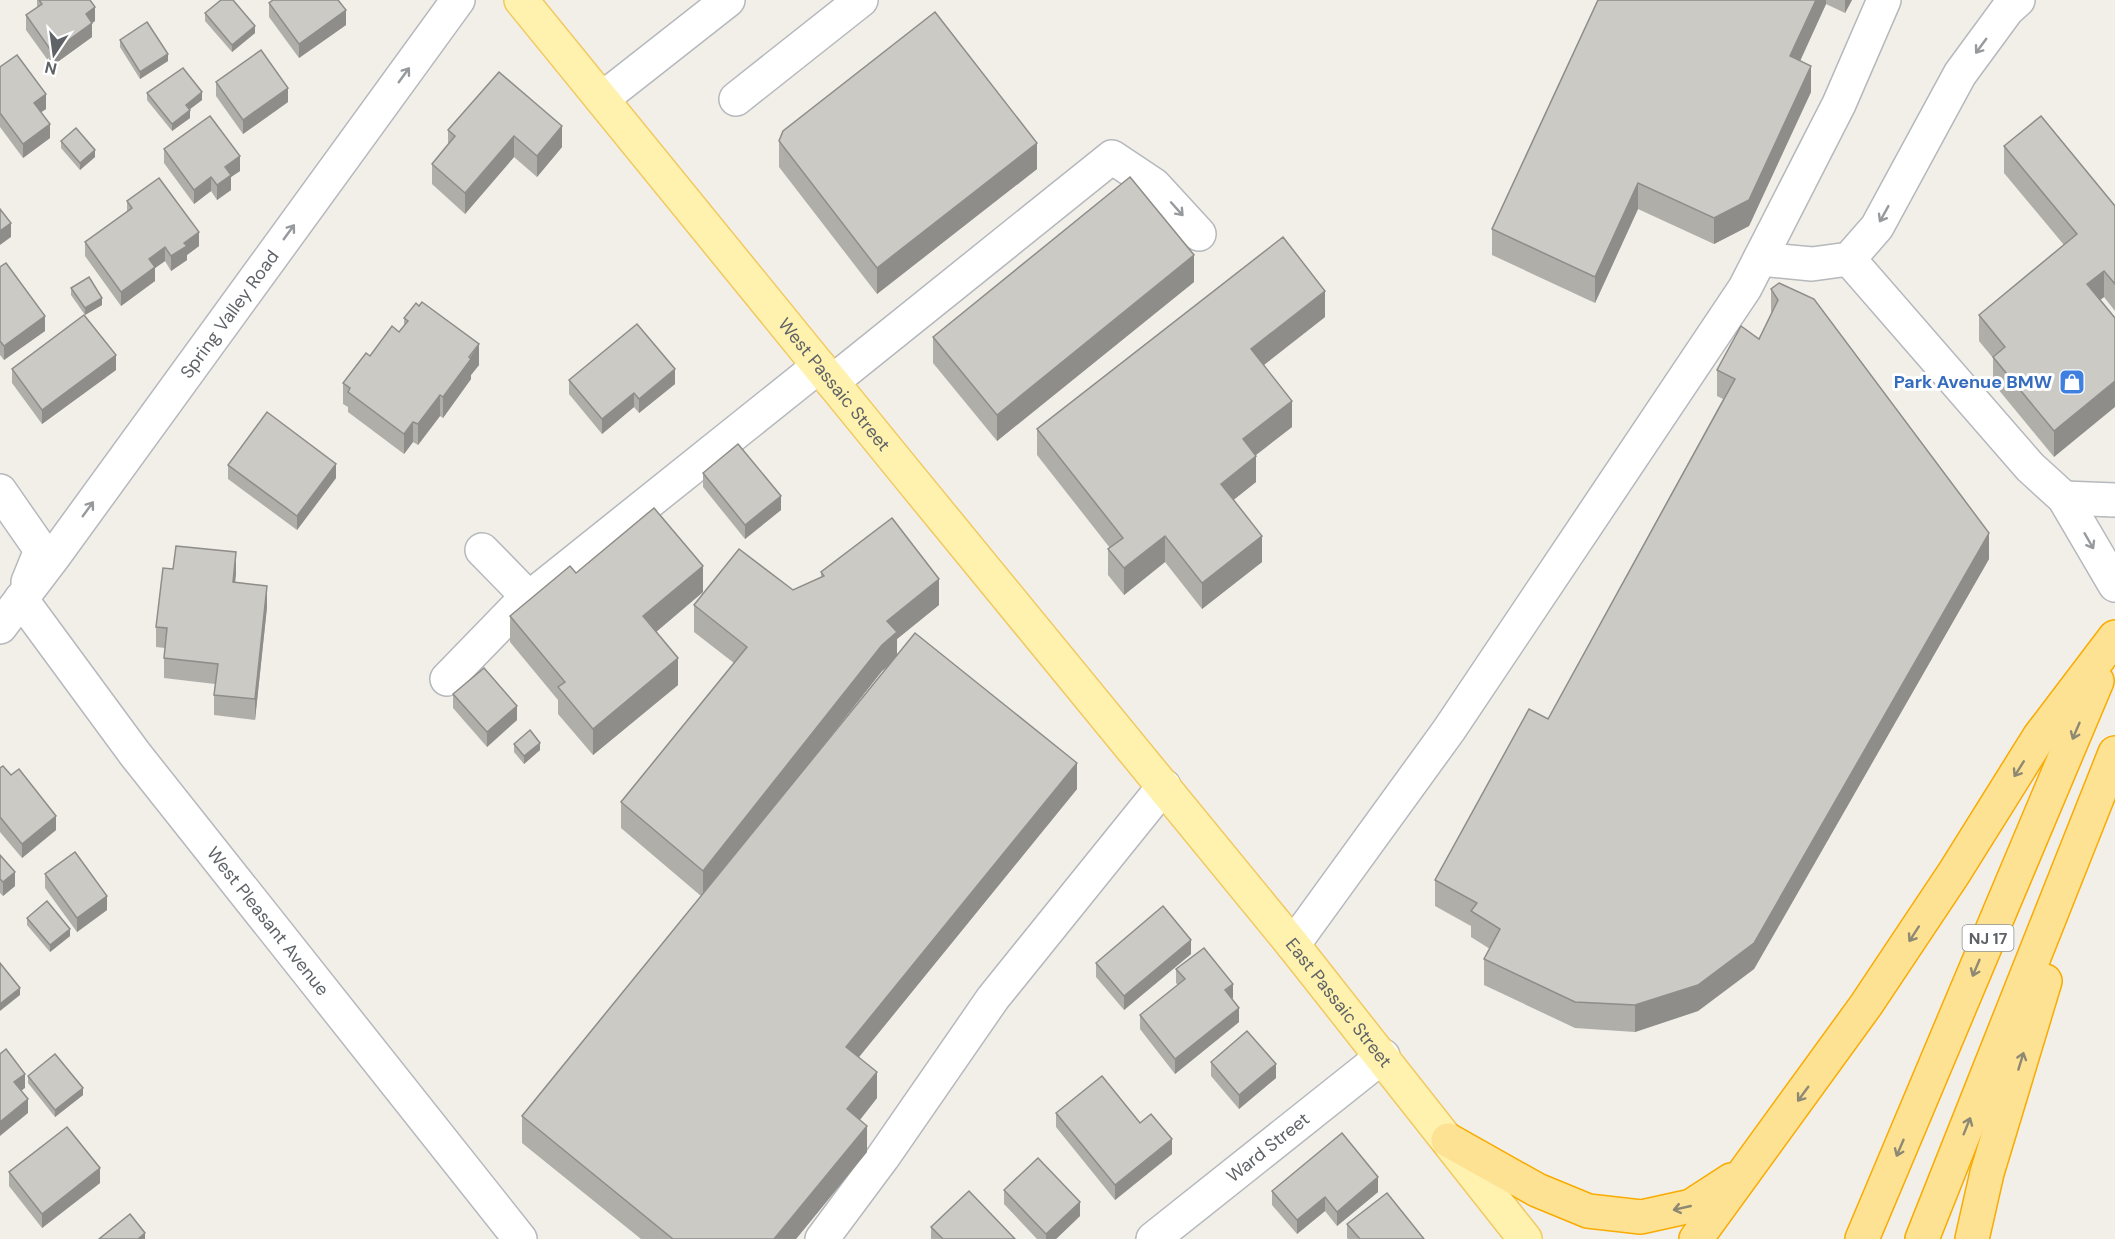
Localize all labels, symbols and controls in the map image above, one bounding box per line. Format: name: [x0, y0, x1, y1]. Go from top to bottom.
north arrow: [24, 24, 84, 84]
one-way arrow: [1975, 37, 1987, 53]
text: N: [43, 57, 59, 80]
one-way arrow: [398, 67, 410, 83]
one-way arrow: [1170, 202, 1184, 217]
one-way arrow: [1878, 205, 1890, 222]
one-way arrow: [283, 225, 295, 241]
street label: Spring Valley Road: [175, 245, 284, 383]
street label: West Passaic Street: [773, 313, 896, 456]
shop icon: Park Avenue BMW: [2057, 367, 2087, 397]
place label: Park Avenue BMW: [1894, 370, 2052, 394]
one-way arrow: [81, 501, 94, 517]
one-way arrow: [2084, 532, 2096, 549]
one-way arrow: [2070, 721, 2081, 739]
one-way arrow: [2012, 761, 2025, 778]
street label: West Pleasant Avenue: [201, 842, 334, 1001]
one-way arrow: [1907, 925, 1920, 942]
road number: NJ 17: [1962, 925, 2014, 951]
street label: East Passaic Street: [1280, 933, 1397, 1073]
one-way arrow: [1970, 959, 1981, 977]
one-way arrow: [2016, 1052, 2027, 1071]
one-way arrow: [1797, 1085, 1809, 1101]
street label: Ward Street: [1222, 1107, 1315, 1188]
one-way arrow: [1962, 1117, 1973, 1136]
one-way arrow: [1894, 1138, 1905, 1157]
one-way arrow: [1672, 1203, 1692, 1214]

